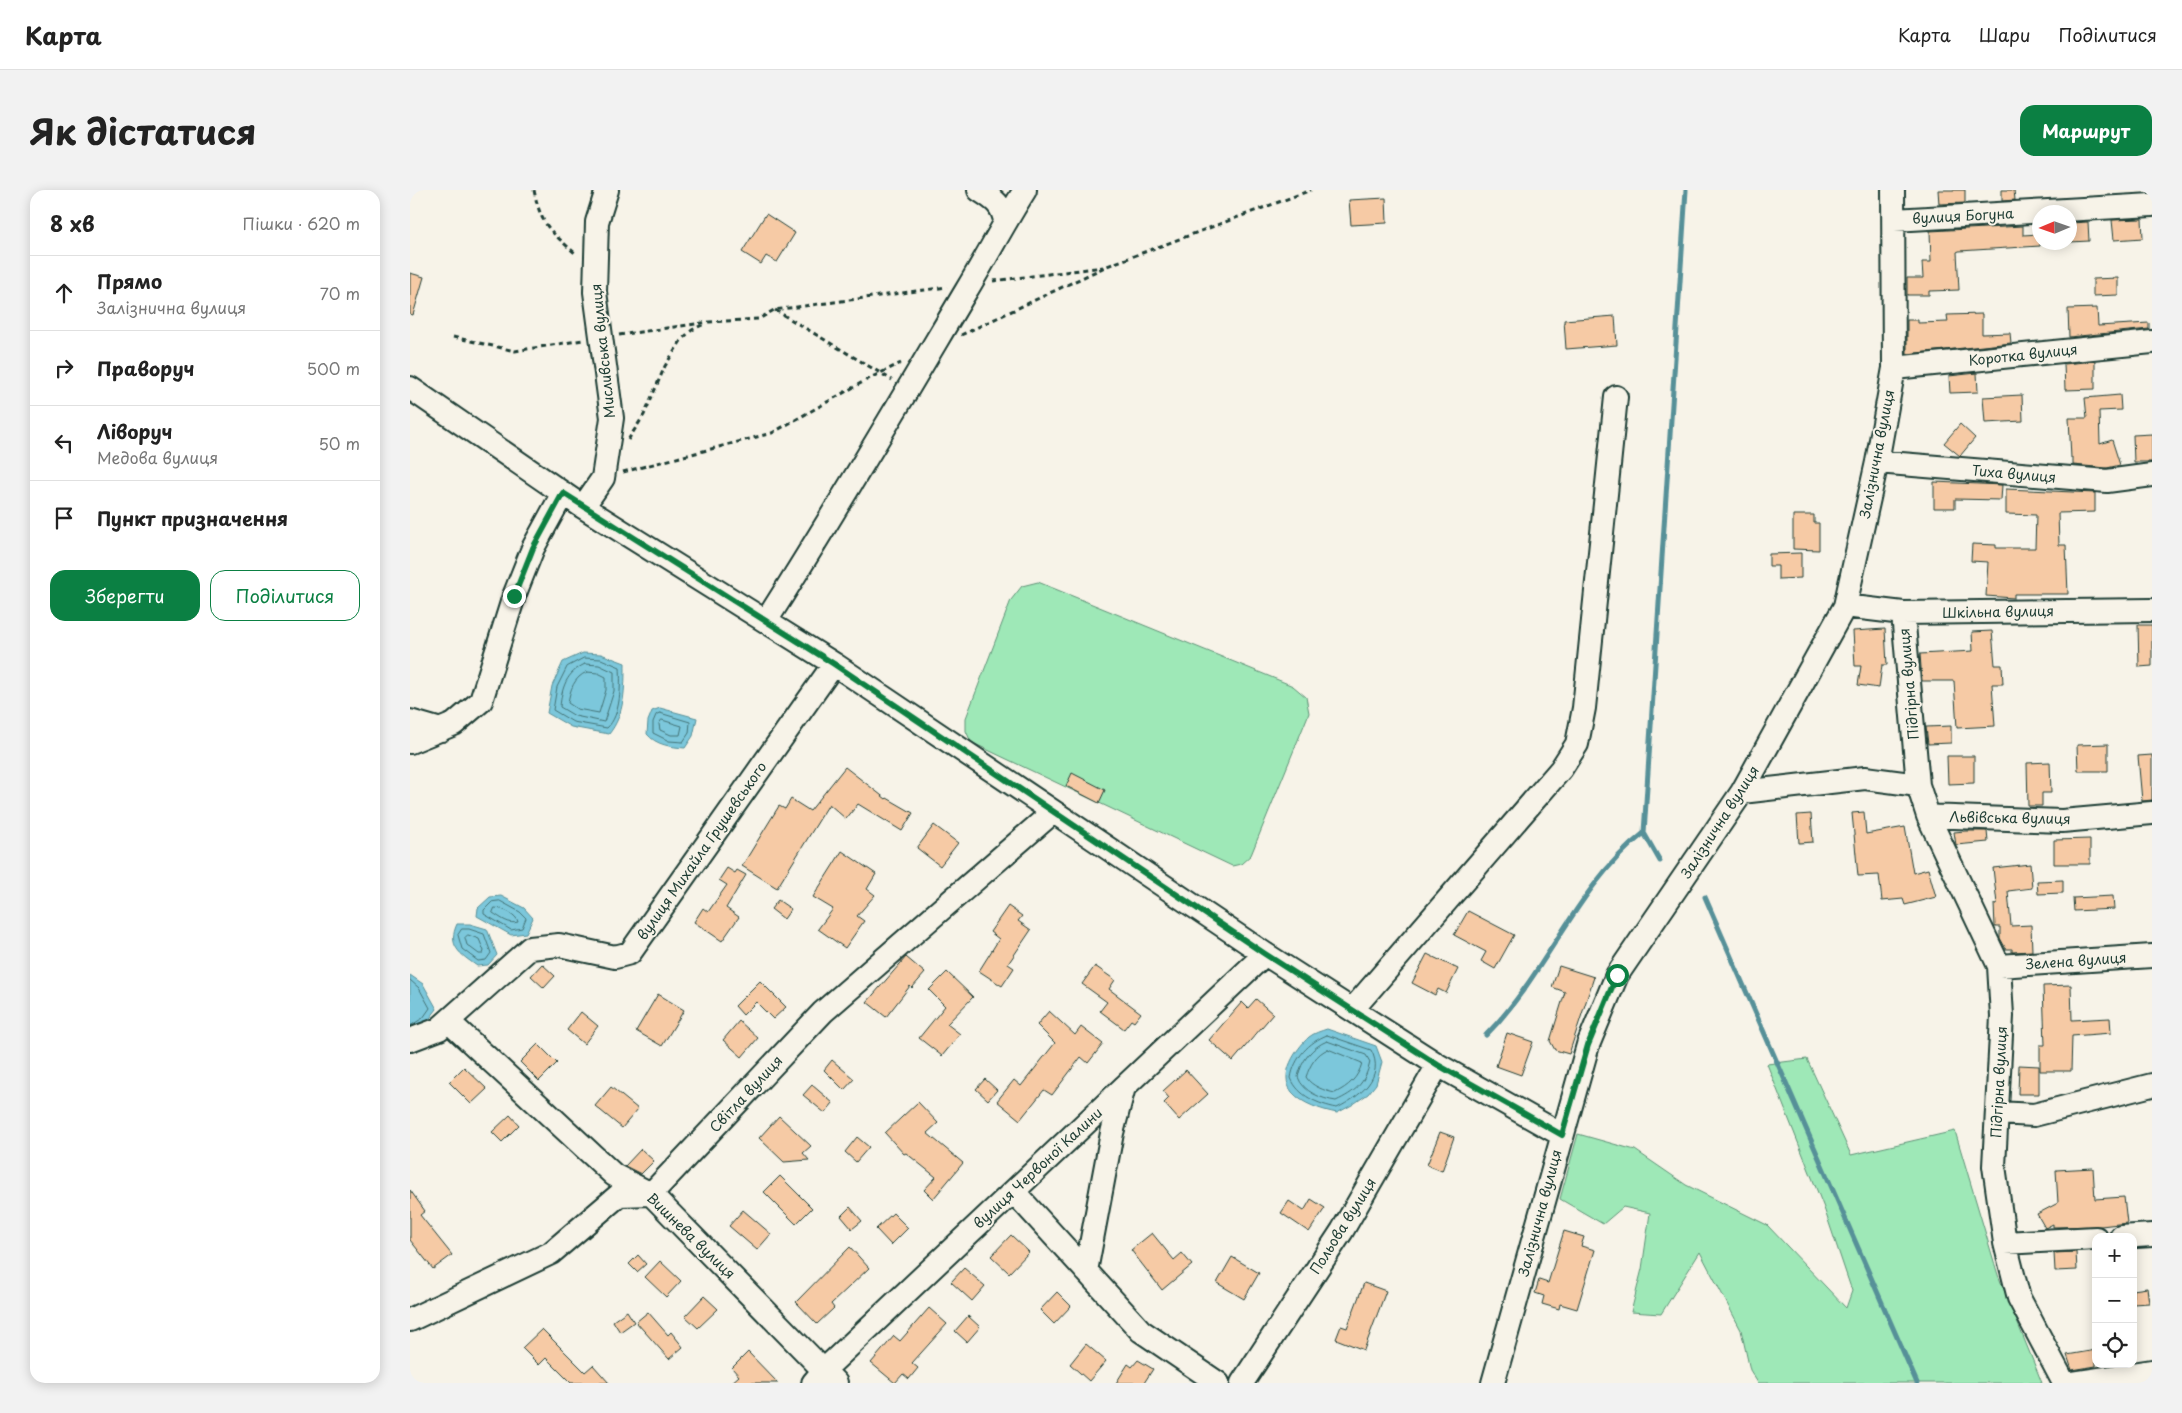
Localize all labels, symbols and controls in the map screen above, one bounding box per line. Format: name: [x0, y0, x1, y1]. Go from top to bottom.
text: Карта: [25, 17, 102, 53]
text: Карта: [1898, 21, 1951, 48]
text: Шари: [1979, 21, 2031, 48]
text: Поділитися: [2059, 21, 2157, 48]
text: Як дістатися: [30, 104, 256, 157]
button: Маршрут: [2020, 105, 2152, 156]
street label: вулиця Богуна: [1912, 202, 2015, 229]
north arrow: [2032, 205, 2077, 250]
text: 8 хв: [50, 207, 94, 239]
text: Пішки · 620 m: [243, 211, 360, 235]
text: Прямо: [97, 267, 162, 295]
icon: ahead: [50, 279, 78, 307]
text: 70 m: [320, 281, 360, 305]
street label: Мисливська вулиця: [585, 283, 620, 419]
text: Залізнична вулиця: [97, 295, 246, 319]
street label: Коротка вулиця: [1967, 338, 2078, 371]
icon: right: [50, 354, 78, 382]
text: Праворуч: [97, 354, 194, 382]
text: 500 m: [307, 356, 360, 380]
street label: Залізнична вулиця: [1854, 388, 1899, 521]
text: Ліворуч: [97, 417, 173, 445]
icon: left: [50, 429, 78, 457]
text: 50 m: [319, 431, 360, 455]
text: Медова вулиця: [97, 445, 218, 469]
street label: Тиха вулиця: [1971, 459, 2057, 488]
icon: arrive: [50, 504, 78, 532]
text: Пункт призначення: [97, 504, 288, 532]
button: Зберегти: [50, 570, 200, 621]
button: Поділитися: [210, 570, 360, 621]
route end: [503, 585, 526, 608]
street label: Шкільна вулиця: [1942, 600, 2054, 623]
street label: Підгірна вулиця: [1893, 627, 1924, 741]
street label: вулиця Михайла Грушевського: [632, 757, 772, 944]
street label: Залізнична вулиця: [1675, 761, 1764, 883]
street label: Львівська вулиця: [1949, 806, 2071, 829]
street label: Зелена вулиця: [2025, 947, 2127, 975]
route start: [1606, 964, 1629, 987]
street label: Підгірна вулиця: [1985, 1025, 2012, 1138]
street label: Світла вулиця: [704, 1050, 787, 1137]
street label: вулиця Червоної Калини: [968, 1102, 1107, 1233]
street label: Залізнична вулиця: [1512, 1147, 1567, 1280]
street label: Польова вулиця: [1304, 1173, 1381, 1278]
street label: Вишнева вулиця: [642, 1188, 740, 1283]
map controls: [2092, 1233, 2137, 1368]
button: +: [2092, 1233, 2137, 1278]
button: −: [2092, 1278, 2137, 1323]
button: locate: [2092, 1323, 2137, 1368]

